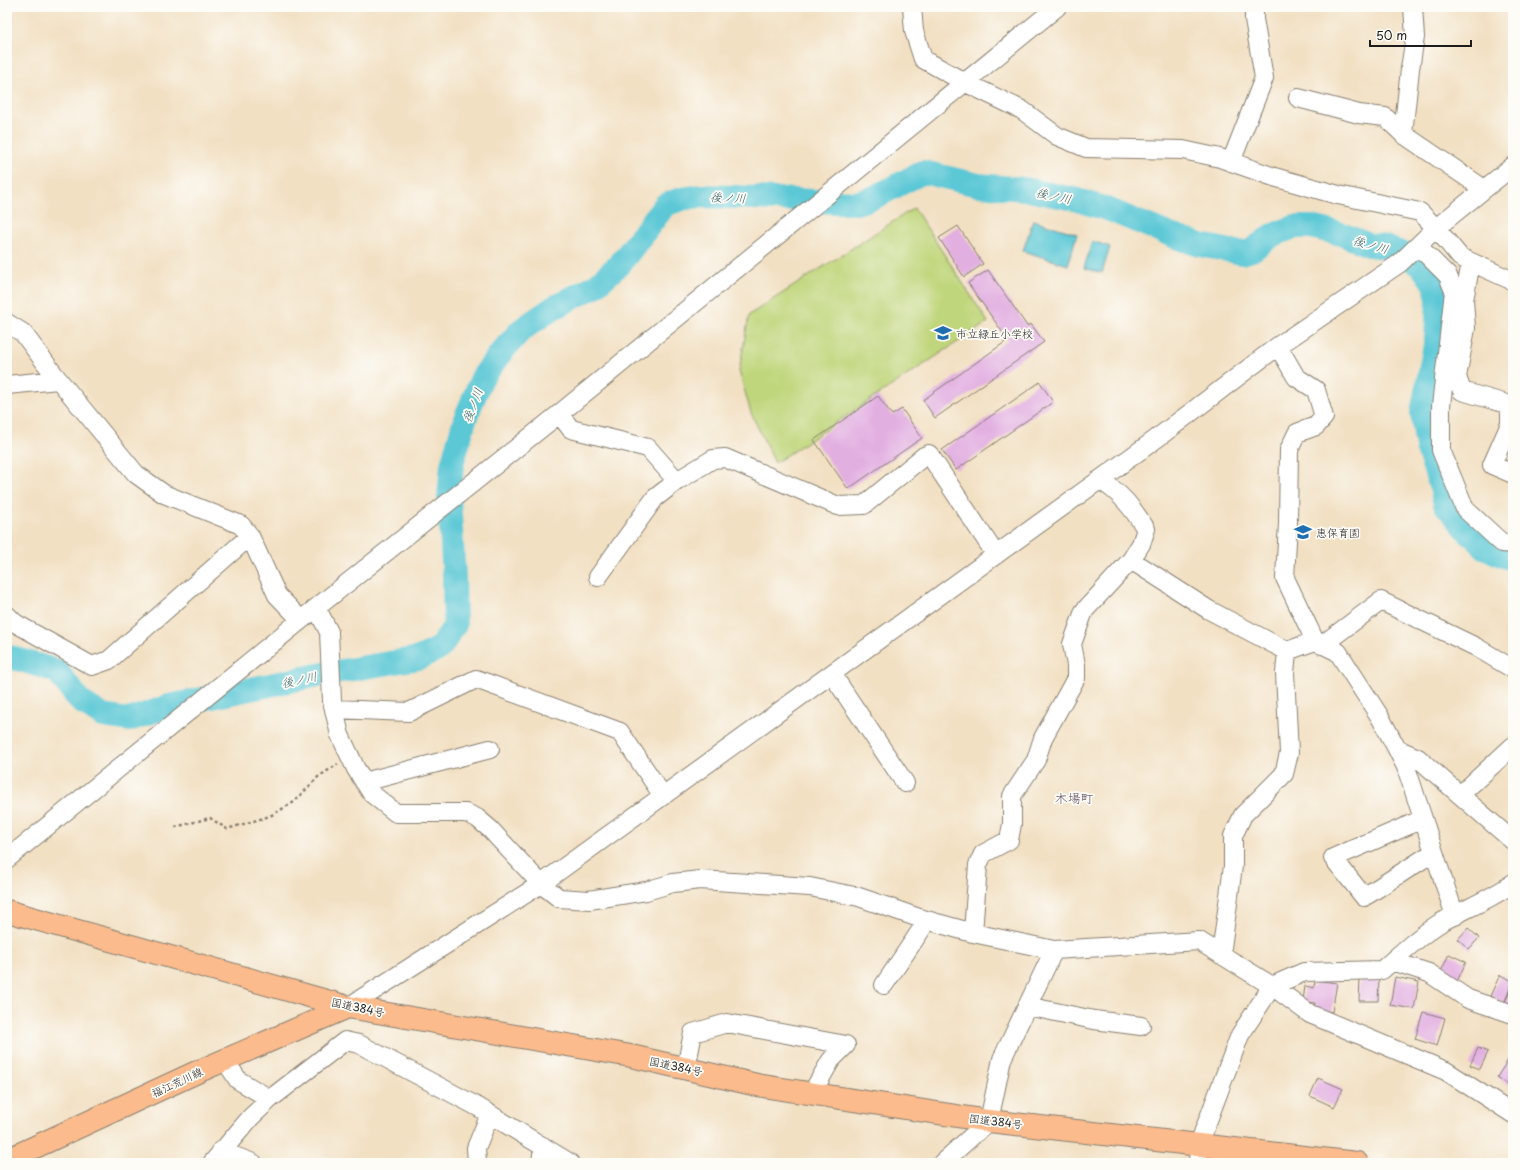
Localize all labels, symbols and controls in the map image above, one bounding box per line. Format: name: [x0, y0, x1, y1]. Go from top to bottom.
scale bar: [1370, 22, 1471, 48]
text: 50 m: [1376, 26, 1407, 44]
water label: 後ノ川: [1035, 182, 1073, 208]
water label: 後ノ川: [710, 187, 746, 207]
water label: 後ノ川: [1351, 230, 1391, 258]
school or university icon: 市立緑丘小学校: [933, 323, 953, 343]
place label: 市立緑丘小学校: [956, 325, 1033, 342]
water label: 後ノ川: [457, 385, 487, 425]
school or university icon: 恵保育園: [1293, 522, 1313, 542]
place label: 恵保育園: [1316, 524, 1360, 541]
water label: 後ノ川: [280, 666, 318, 692]
district label: 木場町: [1054, 788, 1094, 807]
street label: 国道384号: [330, 993, 386, 1021]
street label: 国道384号: [648, 1052, 704, 1080]
street label: 福江荒川線: [148, 1063, 206, 1101]
street label: 国道384号: [968, 1109, 1024, 1133]

